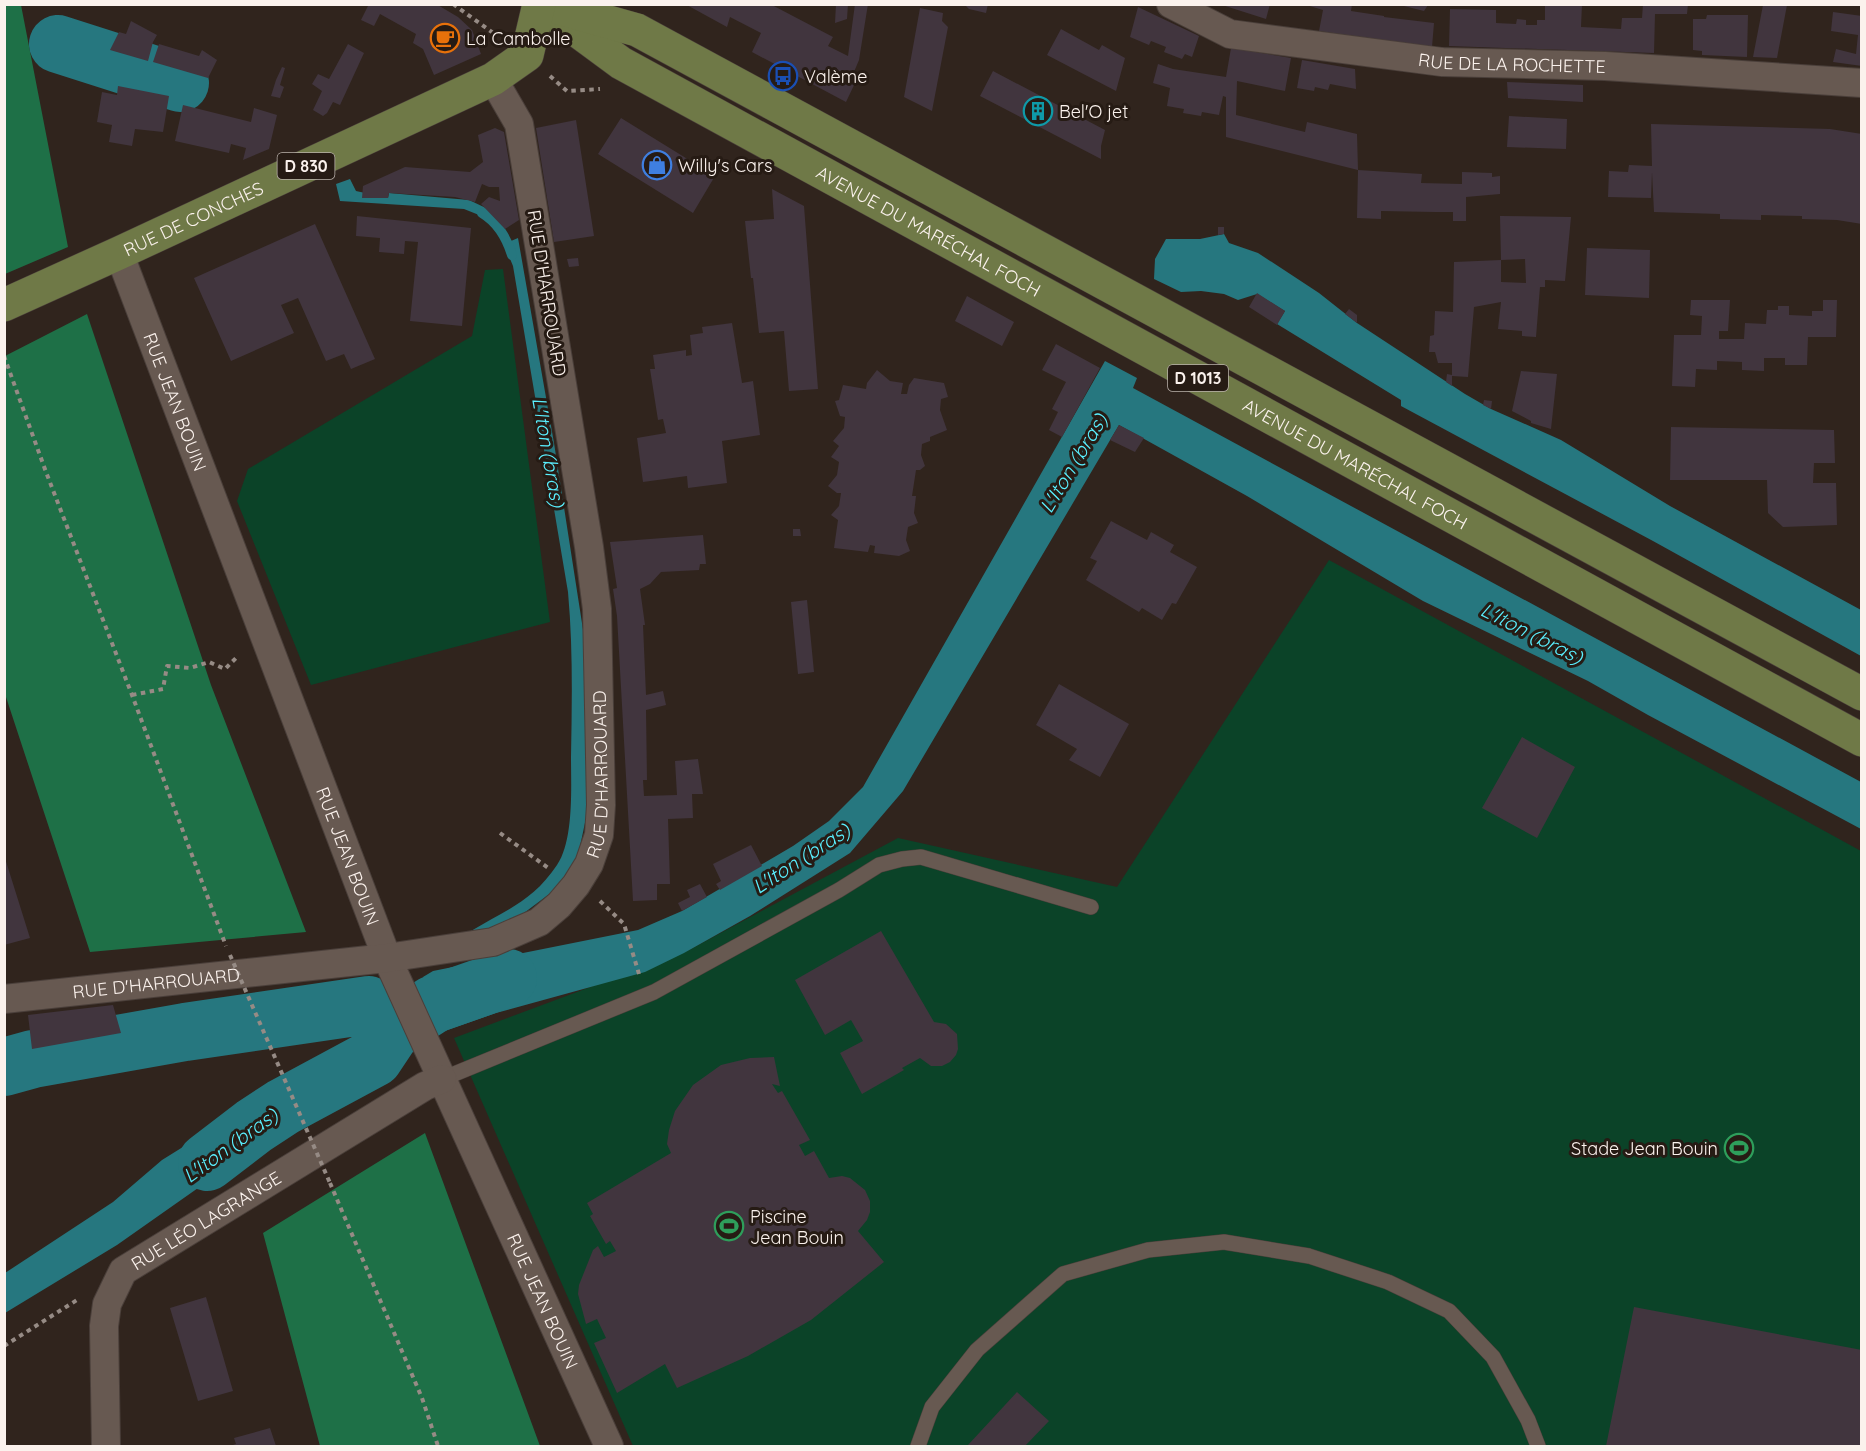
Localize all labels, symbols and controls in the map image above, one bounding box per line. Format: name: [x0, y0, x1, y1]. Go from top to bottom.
cafe icon: La Cambolle: [429, 22, 461, 54]
place label: La Cambolle: [466, 27, 571, 50]
street label: RUE DE LA ROCHETTE: [1417, 47, 1606, 78]
bus stop icon: Valème: [767, 60, 799, 92]
place label: Valème: [804, 65, 867, 88]
building icon: Bel'O jet: [1022, 95, 1054, 127]
place label: Bel'O jet: [1059, 100, 1128, 123]
shop icon: Willy's Cars: [641, 149, 673, 181]
road number: D 830: [278, 153, 334, 179]
place label: Willy's Cars: [678, 154, 772, 177]
street label: AVENUE DU MARÉCHAL FOCH: [813, 160, 1045, 301]
street label: RUE DE CONCHES: [119, 176, 267, 261]
street label: RUE D'HARROUARD: [523, 208, 572, 378]
street label: RUE JEAN BOUIN: [139, 329, 212, 474]
road number: D 1013: [1168, 365, 1228, 391]
street label: AVENUE DU MARÉCHAL FOCH: [1239, 393, 1472, 534]
water label: L'Iton (bras): [527, 395, 571, 510]
water label: L'Iton (bras): [1034, 408, 1113, 517]
water label: L'Iton (bras): [1477, 597, 1589, 670]
street label: RUE D'HARROUARD: [580, 690, 613, 861]
street label: RUE JEAN BOUIN: [311, 784, 385, 928]
water label: L'Iton (bras): [748, 816, 856, 899]
street label: RUE D'HARROUARD: [71, 962, 241, 1003]
water label: L'Iton (bras): [178, 1101, 284, 1188]
sports icon: Stade Jean Bouin: [1723, 1132, 1755, 1164]
place label: Stade Jean Bouin: [1571, 1137, 1718, 1160]
street label: RUE LÉO LAGRANGE: [127, 1166, 285, 1275]
place label: Piscine Jean Bouin: [750, 1205, 844, 1249]
sports icon: Piscine Jean Bouin: [713, 1210, 745, 1242]
street label: RUE JEAN BOUIN: [502, 1230, 584, 1372]

